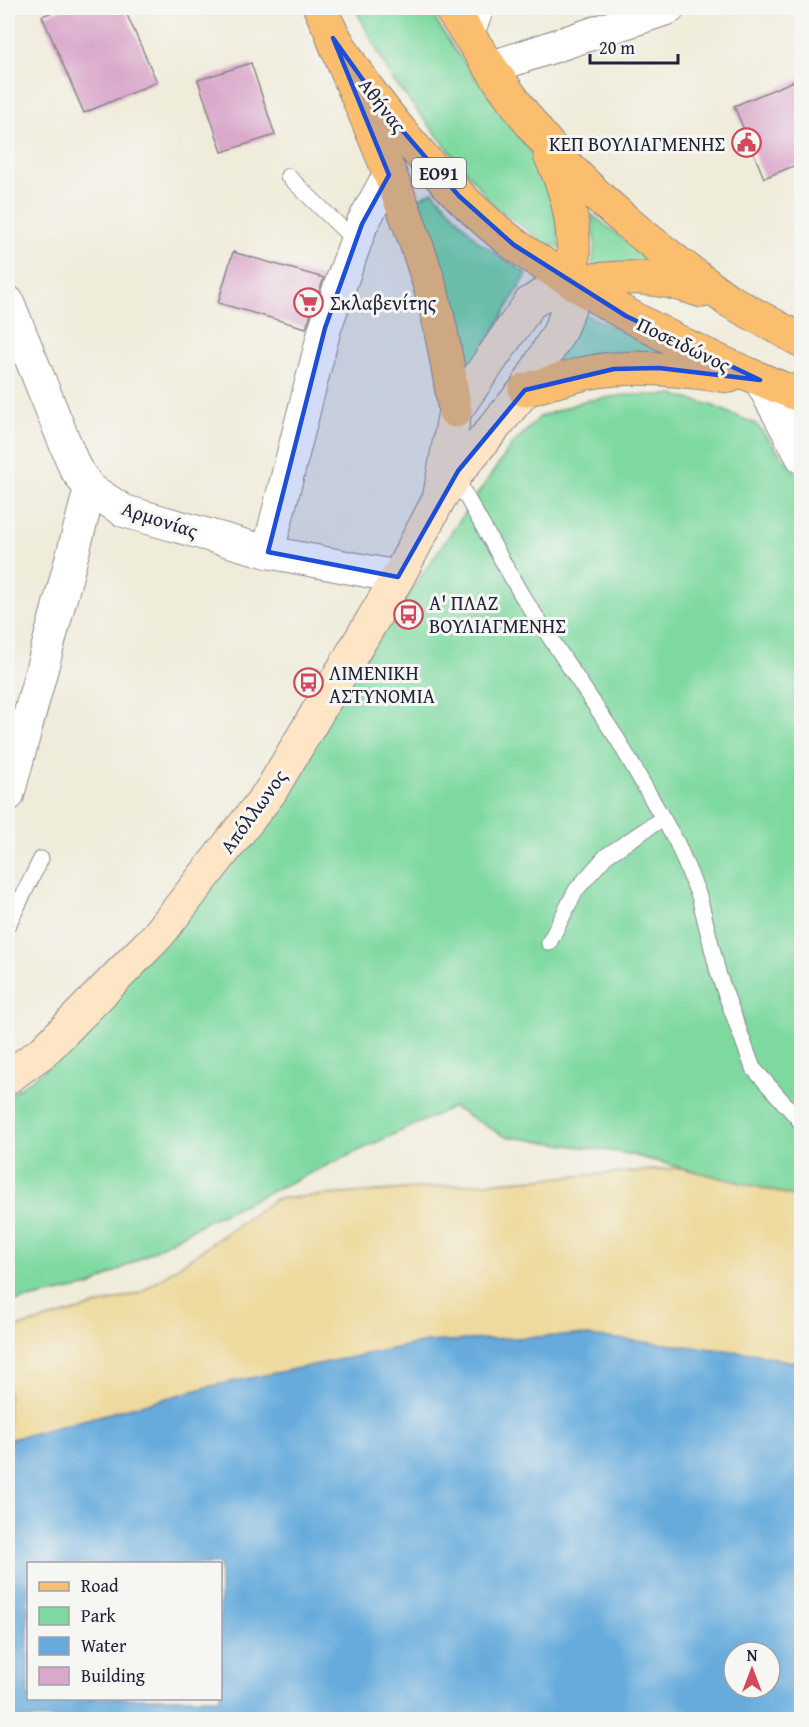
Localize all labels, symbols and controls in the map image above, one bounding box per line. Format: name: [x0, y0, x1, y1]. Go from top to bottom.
scale bar: [590, 27, 678, 65]
text: 20 m: [599, 34, 635, 61]
street label: Αθήνας: [352, 71, 414, 139]
public building icon: ΚΕΠ ΒΟΥΛΙΑΓΜΕΝΗΣ: [730, 127, 762, 159]
place label: ΚΕΠ ΒΟΥΛΙΑΓΜΕΝΗΣ: [549, 129, 725, 158]
road number: ΕΟ91: [412, 158, 466, 188]
supermarket icon: Σκλαβενίτης: [293, 286, 325, 318]
place label: Σκλαβενίτης: [330, 288, 437, 317]
street label: Ποσειδώνος: [632, 309, 736, 379]
street label: Αρμονίας: [118, 493, 202, 545]
place label: Α' ΠΛΑΖ ΒΟΥΛΙΑΓΜΕΝΗΣ: [429, 588, 566, 640]
bus stop icon: Α' ΠΛΑΖ ΒΟΥΛΙΑΓΜΕΝΗΣ: [392, 598, 424, 630]
place label: ΛΙΜΕΝΙΚΗ ΑΣΤΥΝΟΜΙΑ: [329, 658, 435, 710]
bus stop icon: ΛΙΜΕΝΙΚΗ ΑΣΤΥΝΟΜΙΑ: [292, 667, 324, 699]
street label: Απόλλωνος: [213, 762, 294, 859]
legend: [27, 1562, 222, 1700]
text: Road: [81, 1572, 119, 1599]
text: Park: [81, 1602, 117, 1629]
text: Water: [81, 1632, 127, 1659]
north arrow: [722, 1640, 782, 1700]
text: N: [747, 1643, 758, 1667]
text: Building: [81, 1662, 145, 1689]

